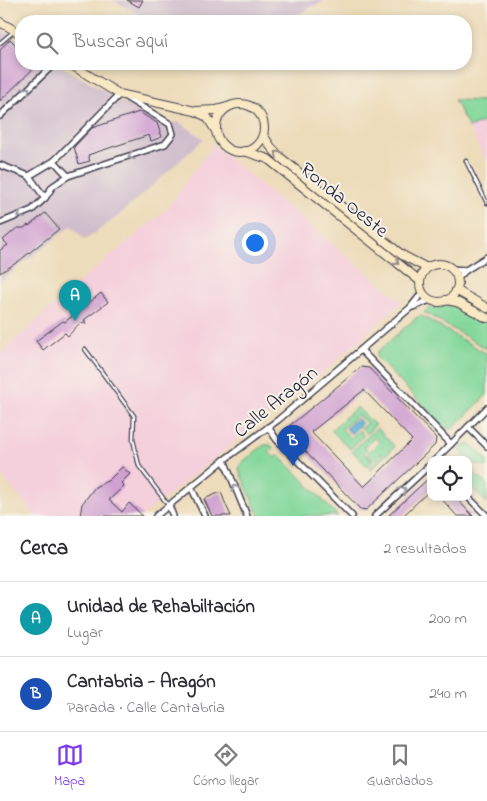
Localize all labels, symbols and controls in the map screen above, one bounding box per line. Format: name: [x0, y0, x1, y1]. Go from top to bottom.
search box: [15, 15, 472, 70]
icon: search: [33, 29, 61, 57]
text: Buscar aquí: [73, 29, 168, 56]
one-way arrow: [21, 87, 30, 96]
one-way arrow: [127, 150, 136, 160]
one-way arrow: [275, 151, 284, 160]
street label: Ronda Oeste: [293, 156, 394, 246]
one-way arrow: [17, 208, 26, 219]
your location: [242, 230, 268, 256]
one-way arrow: [390, 256, 399, 264]
pin: A: [59, 280, 91, 321]
street label: Calle Aragón: [228, 360, 326, 447]
pin: B: [277, 425, 309, 466]
map controls: [427, 456, 472, 501]
button: locate: [427, 456, 472, 501]
one-way arrow: [231, 484, 242, 493]
one-way arrow: [397, 487, 406, 496]
text: Cerca: [20, 534, 68, 564]
text: 2 resultados: [384, 537, 467, 561]
text: Unidad de Rehabiltación: [67, 594, 255, 621]
text: A: [31, 607, 41, 631]
text: 200 m: [429, 607, 467, 631]
text: Lugar: [67, 621, 103, 645]
text: Cantabria - Aragón: [67, 669, 216, 696]
text: B: [31, 682, 41, 706]
text: 240 m: [429, 682, 467, 706]
text: Parada · Calle Cantabria: [67, 696, 225, 720]
tab: Mapa: [54, 741, 85, 792]
tab: Cómo llegar: [193, 741, 259, 792]
tab: Guardados: [367, 741, 433, 792]

